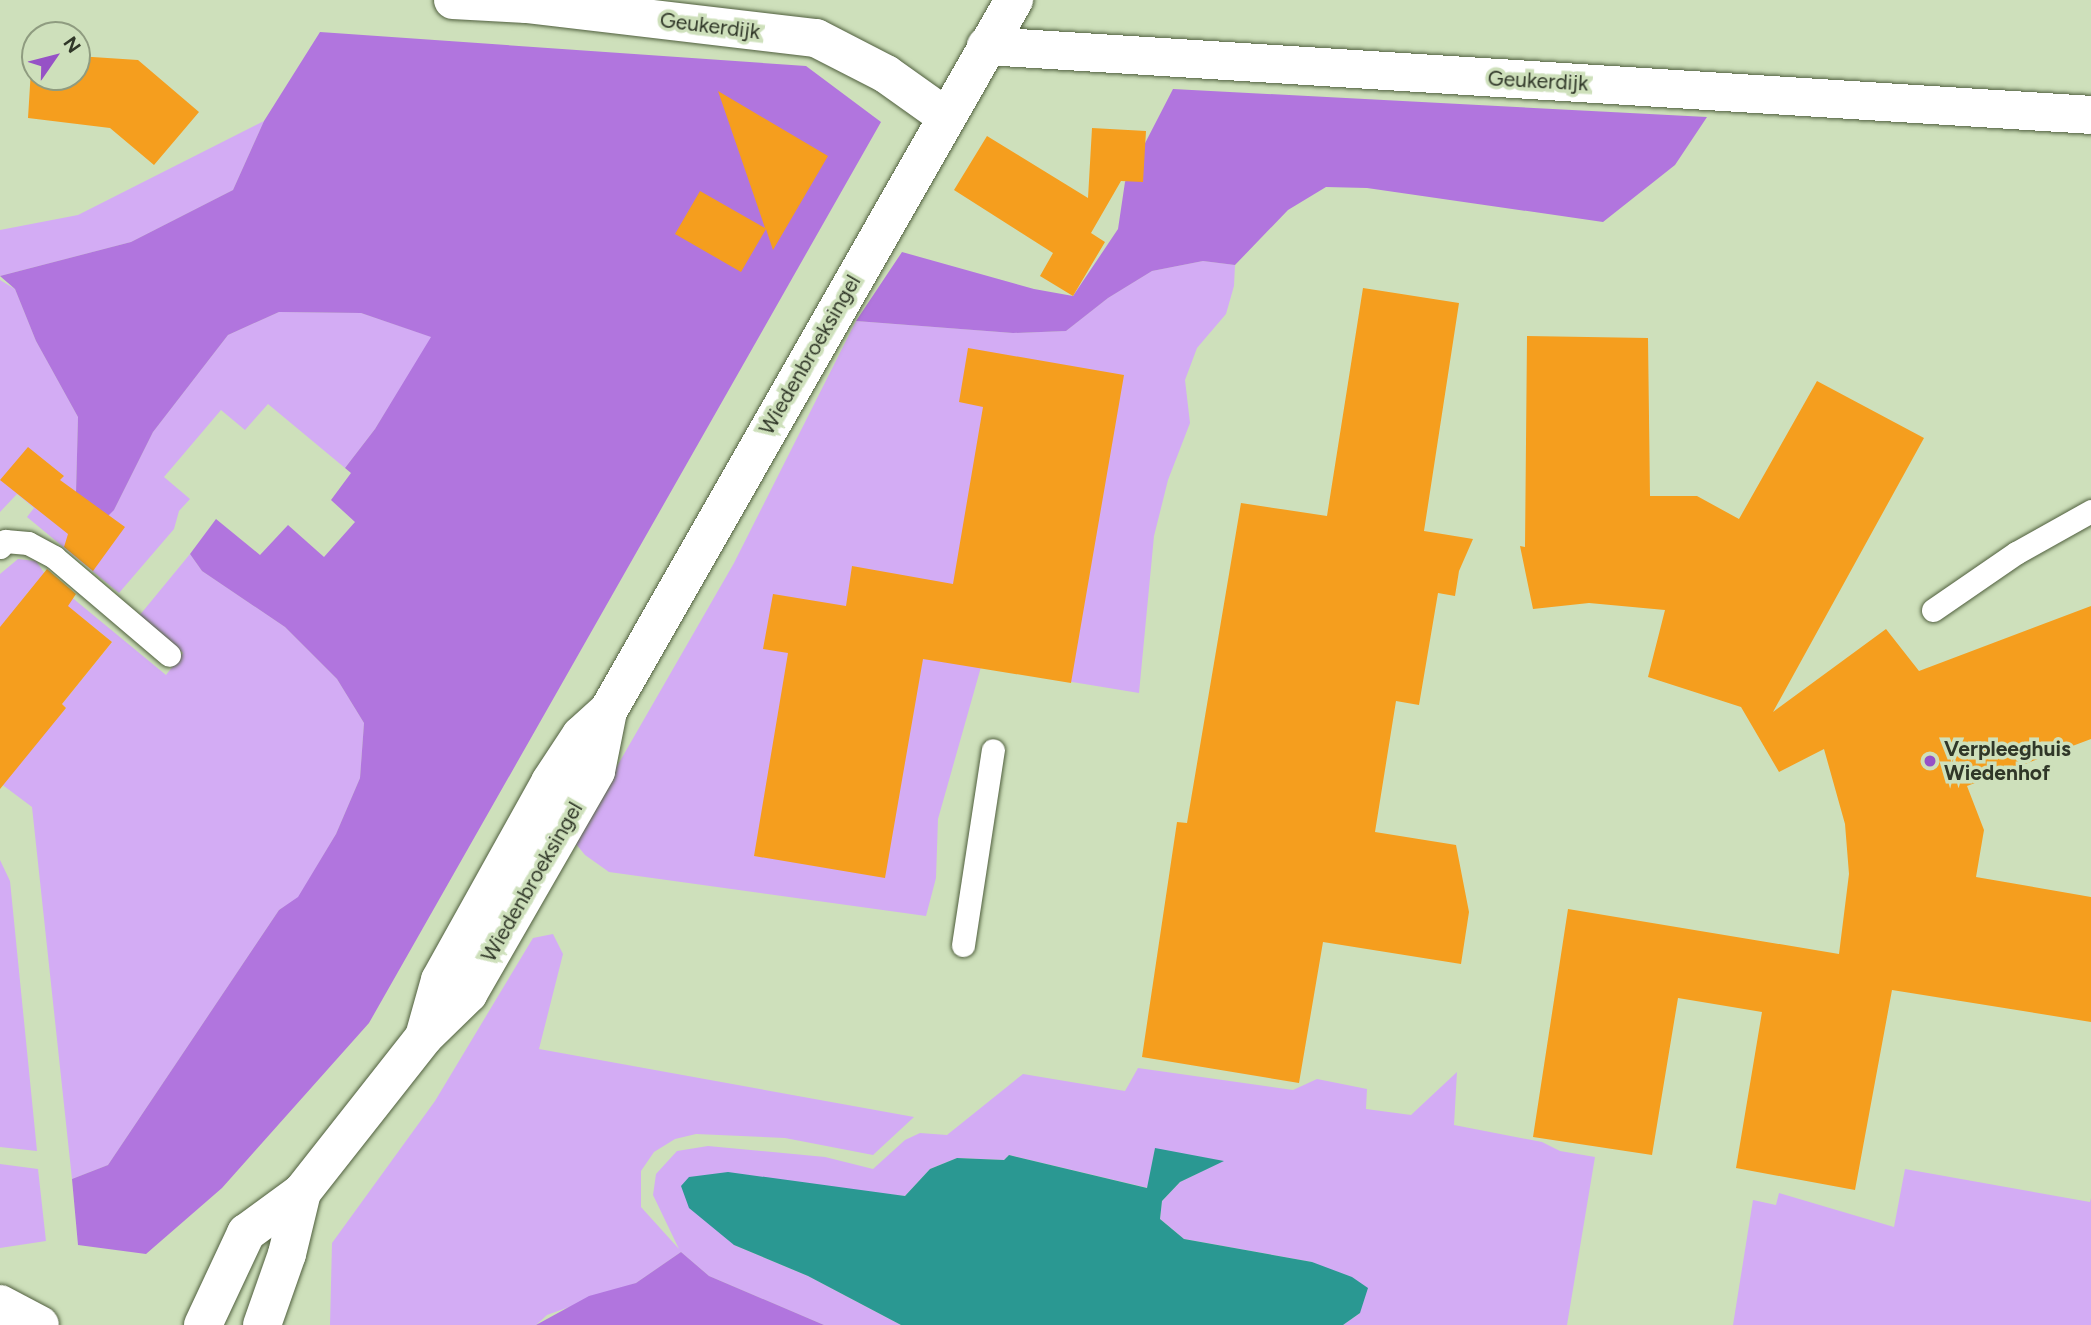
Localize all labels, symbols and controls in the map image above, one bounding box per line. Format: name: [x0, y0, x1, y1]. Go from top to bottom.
street label: Geukerdijk: [659, 7, 761, 45]
north arrow: [21, 21, 91, 91]
text: N: [58, 32, 86, 57]
street label: Geukerdijk: [1487, 66, 1589, 96]
street label: Wiedenbroeksingel: [754, 271, 866, 439]
place label: Verpleeghuis Wiedenhof: [1944, 736, 2071, 786]
marker: Verpleeghuis Wiedenhof: [1922, 753, 1938, 769]
street label: Wiedenbroeksingel: [476, 798, 588, 966]

